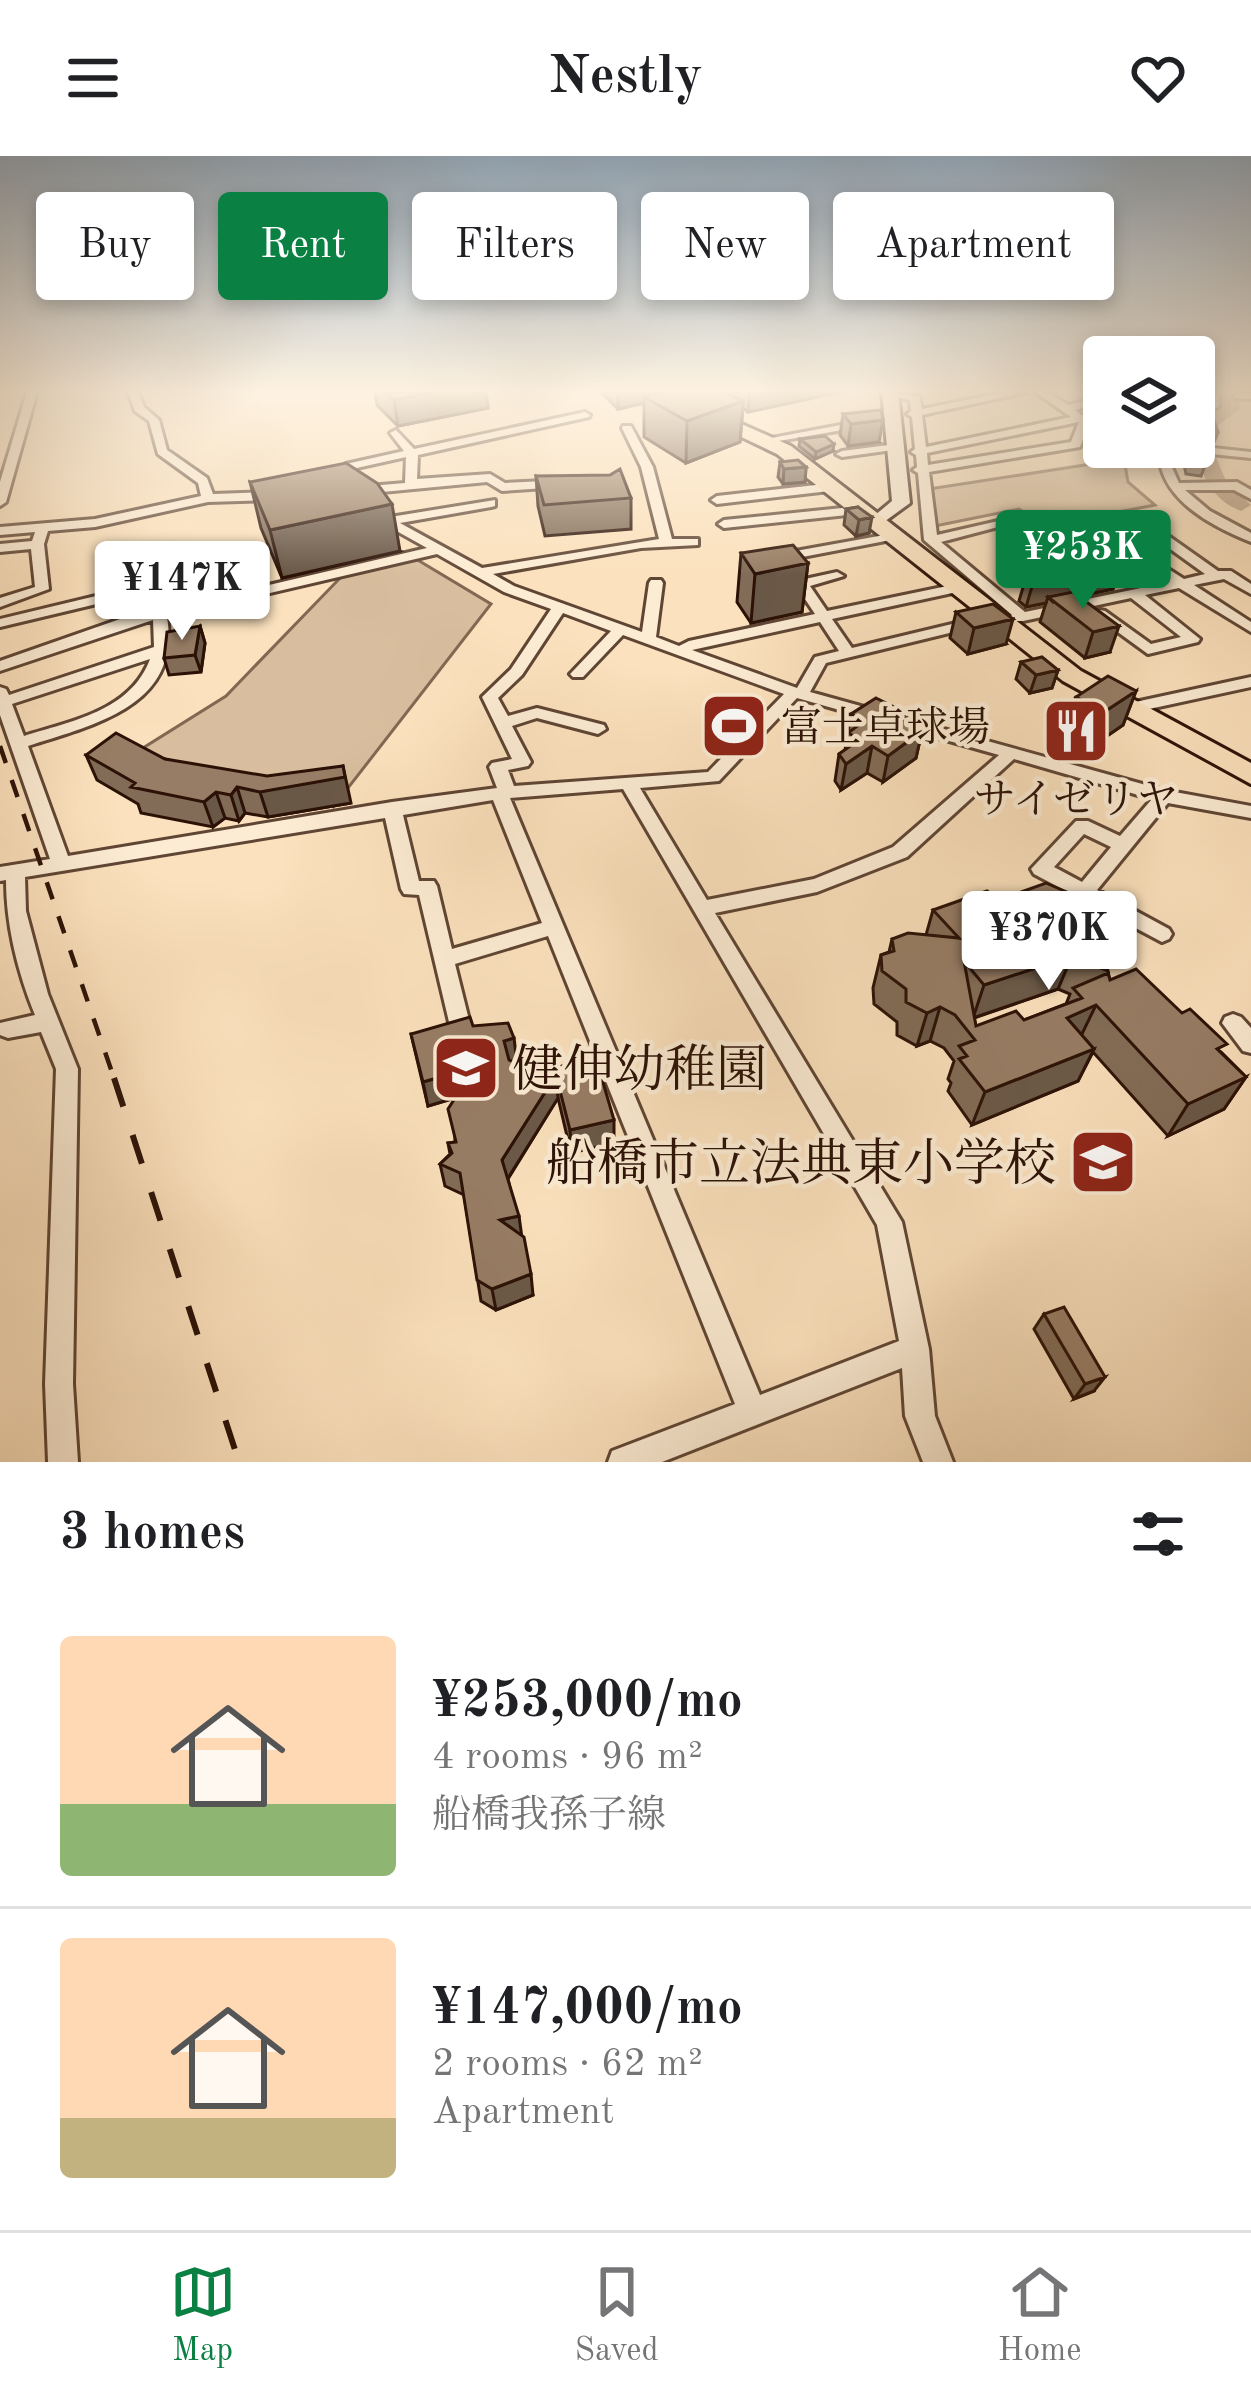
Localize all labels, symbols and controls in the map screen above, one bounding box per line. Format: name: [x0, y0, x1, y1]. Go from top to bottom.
icon: menu: [60, 45, 126, 111]
icon: heart: [1125, 45, 1191, 111]
text: Nestly: [548, 51, 703, 105]
chip: Buy: [36, 192, 194, 300]
chip: Rent: [218, 192, 388, 300]
chip: Filters: [412, 192, 617, 300]
chip: New: [641, 192, 809, 300]
chip: Apartment: [833, 192, 1114, 300]
map controls: [1083, 336, 1215, 468]
button: layers: [1083, 336, 1215, 468]
pin: ¥253K: [999, 510, 1167, 612]
text: ¥253K: [1023, 529, 1143, 568]
pin: ¥147K: [98, 541, 266, 643]
text: ¥147K: [122, 560, 242, 599]
sports icon: 富士卓球場: [699, 691, 769, 761]
restaurant icon: サイゼリヤ: [1041, 696, 1111, 766]
place label: 富士卓球場: [780, 705, 990, 751]
place label: サイゼリヤ: [974, 779, 1178, 823]
pin: ¥370K: [965, 891, 1133, 993]
text: ¥370K: [989, 910, 1109, 949]
school or university icon: 健伸幼稚園: [431, 1033, 501, 1103]
place label: 健伸幼稚園: [512, 1043, 767, 1098]
school or university icon: 船橋市立法典東小学校: [1068, 1127, 1138, 1197]
place label: 船橋市立法典東小学校: [546, 1137, 1056, 1192]
icon: filters: [1125, 1501, 1191, 1567]
text: 3 homes: [60, 1509, 245, 1560]
text: ¥253,000/mo: [432, 1677, 743, 1728]
icon: home: [156, 1684, 300, 1828]
text: 4 rooms · 96 m²: [432, 1738, 703, 1777]
text: 船橋我孫子線: [432, 1797, 666, 1836]
text: ¥147,000/mo: [432, 1984, 743, 2035]
icon: home: [156, 1986, 300, 2130]
text: 2 rooms · 62 m²: [432, 2045, 703, 2084]
text: Apartment: [432, 2093, 615, 2132]
tab: Map: [170, 2259, 236, 2372]
tab: Saved: [575, 2259, 659, 2372]
tab: Home: [998, 2259, 1081, 2372]

